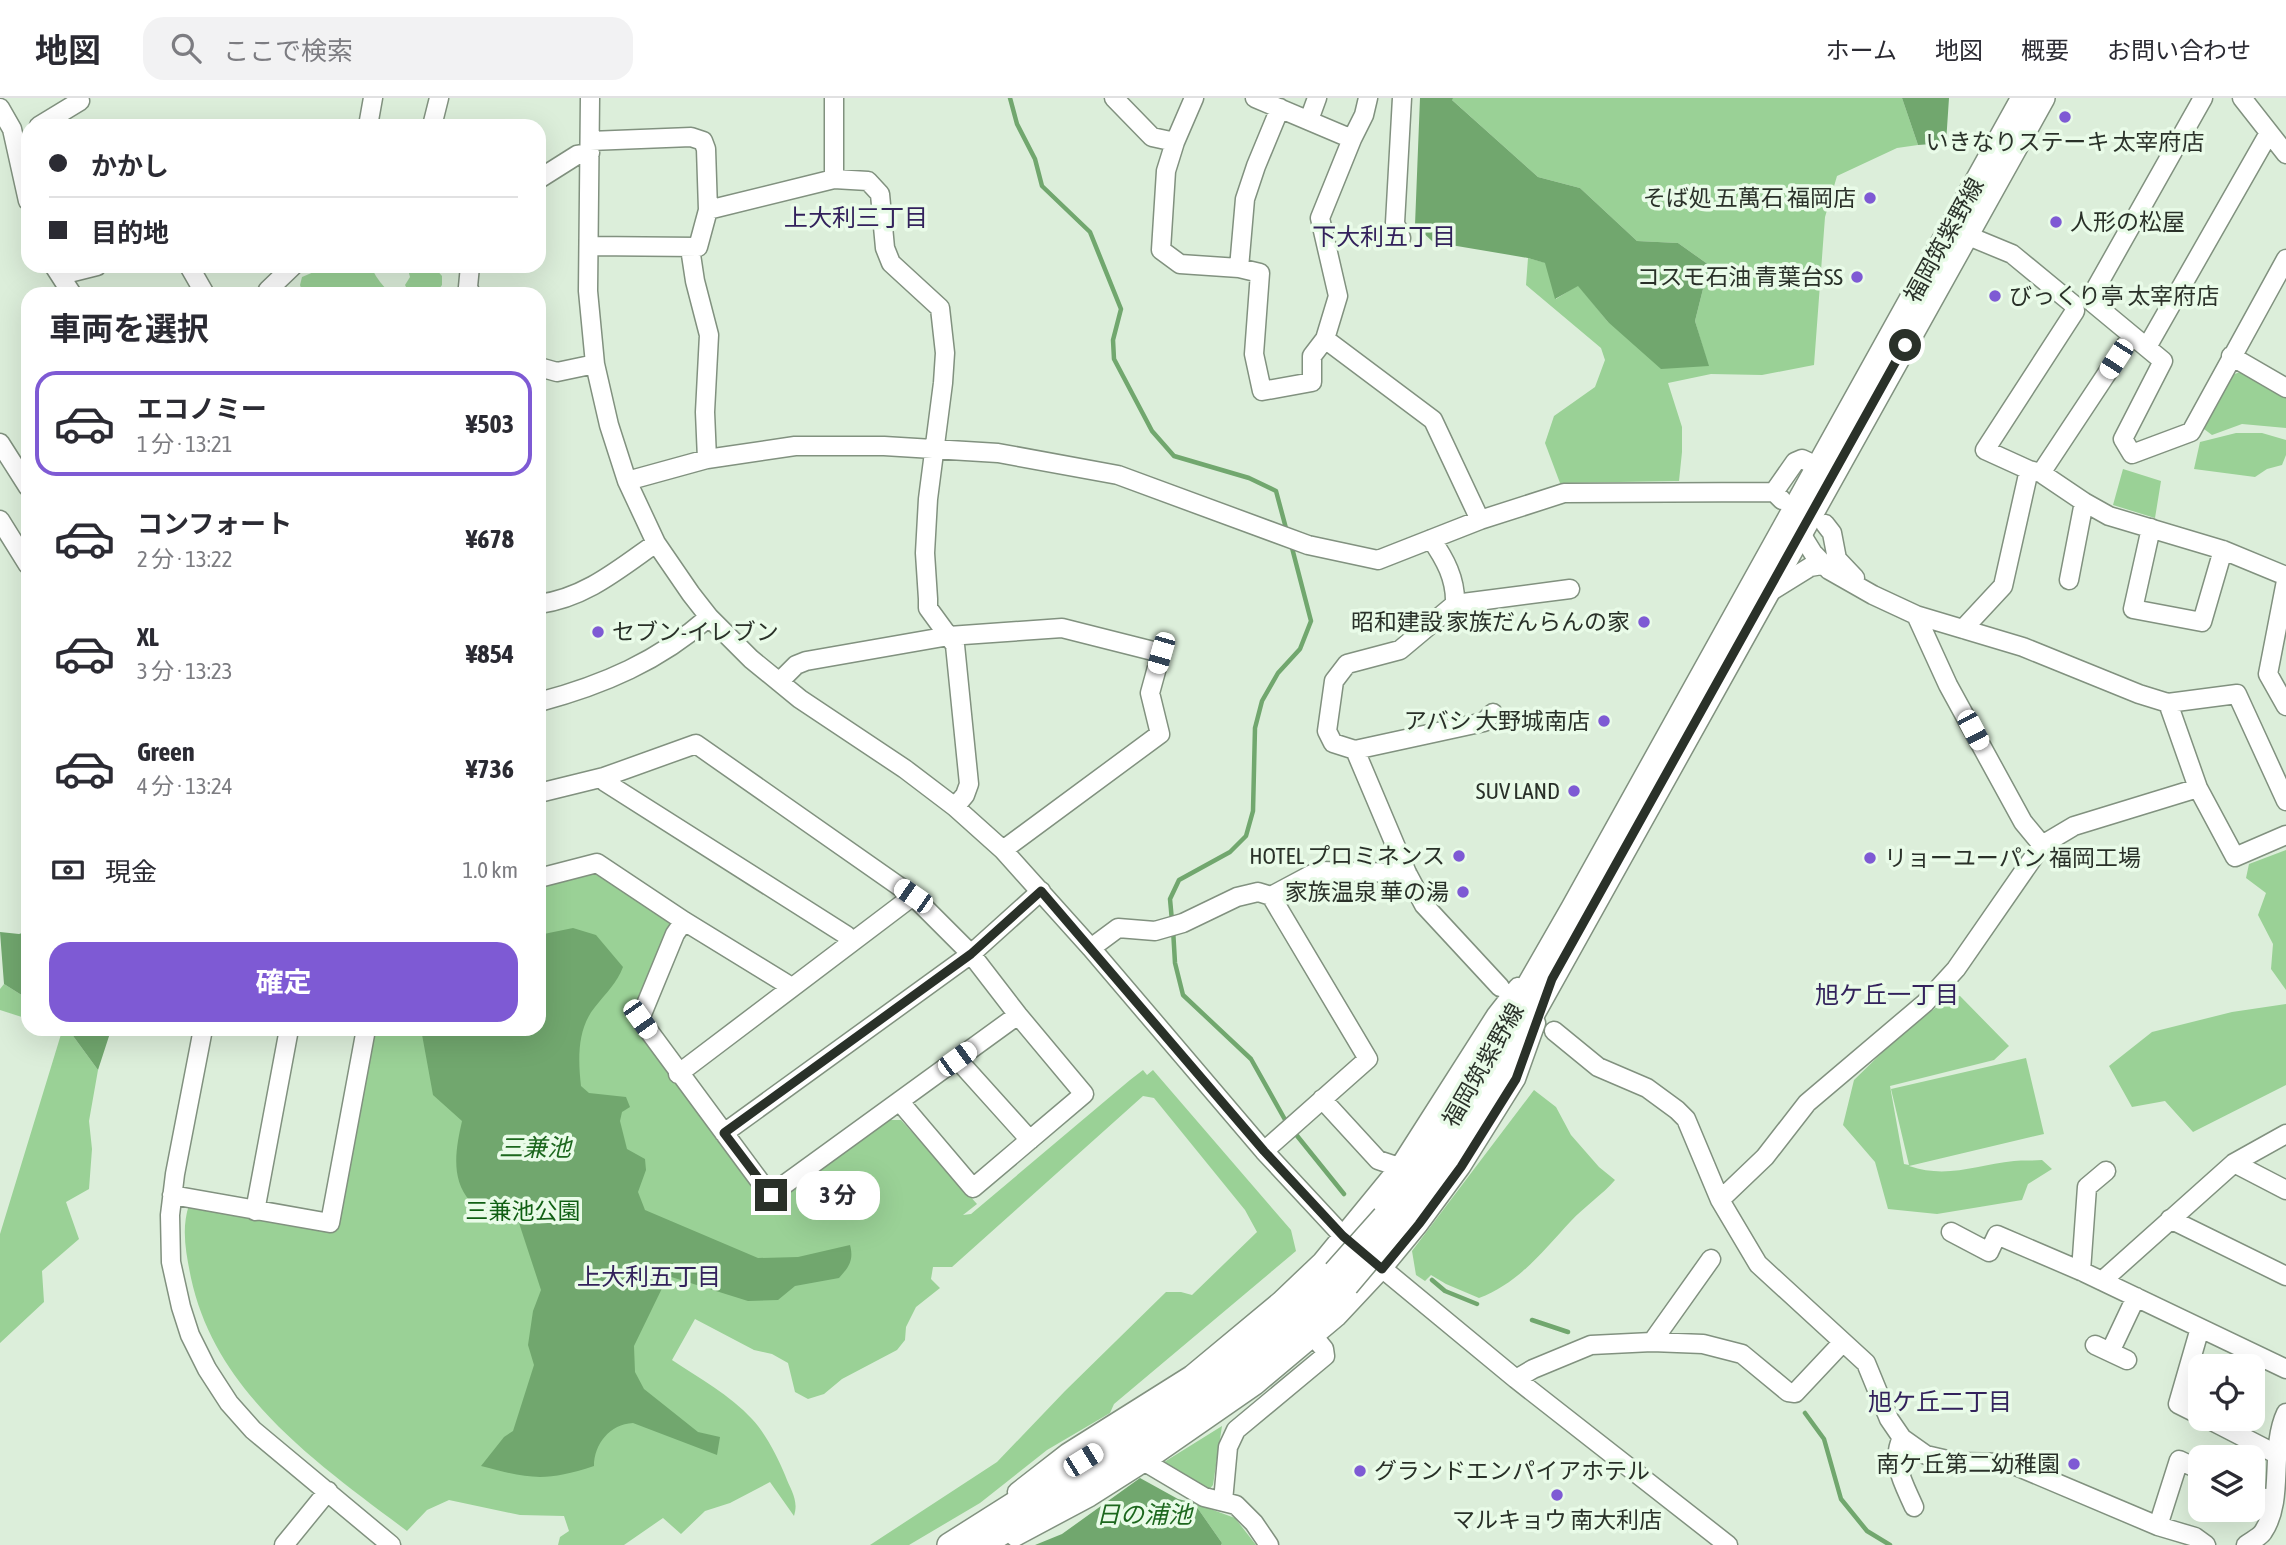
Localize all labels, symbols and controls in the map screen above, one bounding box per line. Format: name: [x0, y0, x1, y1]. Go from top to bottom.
search box: [143, 17, 633, 80]
icon: search: [167, 29, 205, 67]
text: 地図: [35, 31, 101, 69]
text: ここで検索: [223, 36, 353, 66]
text: ホーム: [1826, 37, 1897, 64]
text: 地図: [1935, 37, 1983, 64]
text: 概要: [2021, 37, 2069, 64]
text: お問い合わせ: [2107, 37, 2251, 64]
marker: いきなりステーキ 太宰府店: [2057, 109, 2073, 125]
place label: いきなりステーキ 太宰府店: [1925, 129, 2205, 155]
text: かかし: [91, 151, 169, 181]
street label: 福岡筑紫野線: [1899, 173, 1989, 307]
place label: そば処 五萬石 福岡店: [1643, 185, 1856, 211]
marker: そば処 五萬石 福岡店: [1862, 190, 1878, 206]
district label: 上大利三丁目: [784, 204, 928, 231]
place label: 人形の松屋: [2070, 209, 2185, 235]
marker: 人形の松屋: [2048, 214, 2064, 230]
text: 目的地: [91, 218, 169, 248]
district label: 下大利五丁目: [1312, 223, 1456, 250]
place label: コスモ石油 青葉台SS: [1637, 264, 1843, 290]
marker: コスモ石油 青葉台SS: [1849, 269, 1865, 285]
place label: びっくり亭 太宰府店: [2009, 283, 2219, 309]
marker: びっくり亭 太宰府店: [1987, 288, 2003, 304]
text: 車両を選択: [49, 310, 209, 347]
route start: [1889, 329, 1921, 361]
car: [2096, 336, 2137, 382]
icon: car: [53, 392, 116, 455]
text: エコノミー: [137, 394, 267, 424]
text: ¥503: [466, 409, 514, 439]
text: 1 分 · 13:21: [137, 431, 233, 457]
icon: car: [53, 507, 116, 570]
text: コンフォート: [137, 509, 292, 539]
text: ¥678: [466, 524, 514, 554]
text: 2 分 · 13:22: [137, 546, 233, 572]
place label: 昭和建設 家族だんらんの家: [1351, 609, 1630, 635]
marker: 昭和建設 家族だんらんの家: [1636, 614, 1652, 630]
place label: セブン-イレブン: [612, 619, 779, 645]
icon: car: [53, 622, 116, 685]
text: XL: [137, 622, 159, 652]
marker: セブン-イレブン: [590, 624, 606, 640]
car: [1146, 630, 1177, 676]
text: ¥854: [466, 639, 514, 669]
text: 3 分 · 13:23: [137, 658, 233, 684]
car: [1954, 707, 1993, 753]
place label: アバシ 大野城南店: [1404, 708, 1590, 734]
marker: アバシ 大野城南店: [1596, 713, 1612, 729]
icon: car: [53, 737, 116, 800]
text: Green: [137, 737, 195, 767]
text: ¥736: [466, 754, 514, 784]
text: 4 分 · 13:24: [137, 773, 233, 799]
place label: SUV LAND: [1476, 778, 1560, 804]
marker: SUV LAND: [1566, 783, 1582, 799]
place label: HOTEL プロミネンス: [1249, 843, 1445, 869]
place label: リョーユーパン 福岡工場: [1884, 845, 2141, 871]
marker: HOTEL プロミネンス: [1451, 848, 1467, 864]
marker: リョーユーパン 福岡工場: [1862, 850, 1878, 866]
icon: cash: [49, 851, 87, 889]
text: 現金: [105, 857, 157, 887]
text: 1.0 km: [462, 857, 518, 883]
car: [890, 875, 937, 917]
place label: 家族温泉 華の湯: [1285, 879, 1449, 905]
marker: 家族温泉 華の湯: [1455, 884, 1471, 900]
button: 確定: [49, 942, 518, 1022]
district label: 旭ケ丘一丁目: [1815, 981, 1959, 1008]
car: [620, 996, 661, 1042]
street label: 福岡筑紫野線: [1437, 999, 1529, 1131]
car: [934, 1038, 981, 1080]
water label: 三兼池: [499, 1134, 573, 1161]
callout: 3 分: [796, 1170, 880, 1220]
route end: [755, 1179, 787, 1211]
text: 3 分: [820, 1182, 856, 1208]
park label: 三兼池公園: [466, 1198, 581, 1224]
district label: 上大利五丁目: [577, 1263, 721, 1290]
map controls: [2188, 1354, 2265, 1522]
button: locate: [2188, 1354, 2265, 1431]
district label: 旭ケ丘二丁目: [1868, 1388, 2012, 1415]
car: [1060, 1440, 1107, 1480]
button: layers: [2188, 1445, 2265, 1522]
place label: 南ケ丘第二幼稚園: [1876, 1451, 2060, 1477]
marker: 南ケ丘第二幼稚園: [2066, 1456, 2082, 1472]
place label: グランドエンパイアホテル: [1374, 1458, 1650, 1484]
marker: グランドエンパイアホテル: [1352, 1463, 1368, 1479]
marker: マルキョウ 南大利店: [1549, 1487, 1565, 1503]
water label: 日の浦池: [1096, 1501, 1194, 1528]
place label: マルキョウ 南大利店: [1452, 1507, 1662, 1533]

